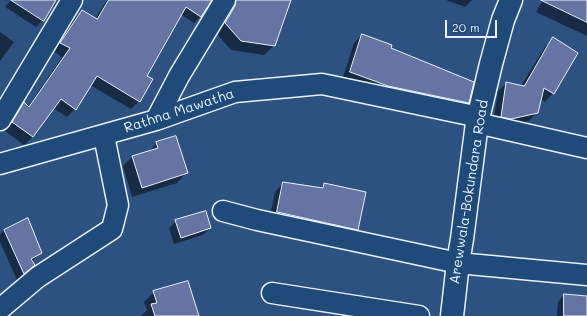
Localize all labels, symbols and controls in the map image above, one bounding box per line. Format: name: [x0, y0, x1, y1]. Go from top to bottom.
scale bar: [447, 12, 499, 38]
text: 20 m: [452, 19, 480, 35]
street label: Rathna Mawatha: [122, 85, 236, 137]
street label: Arewwala-Bokundara Road: [446, 99, 492, 285]

